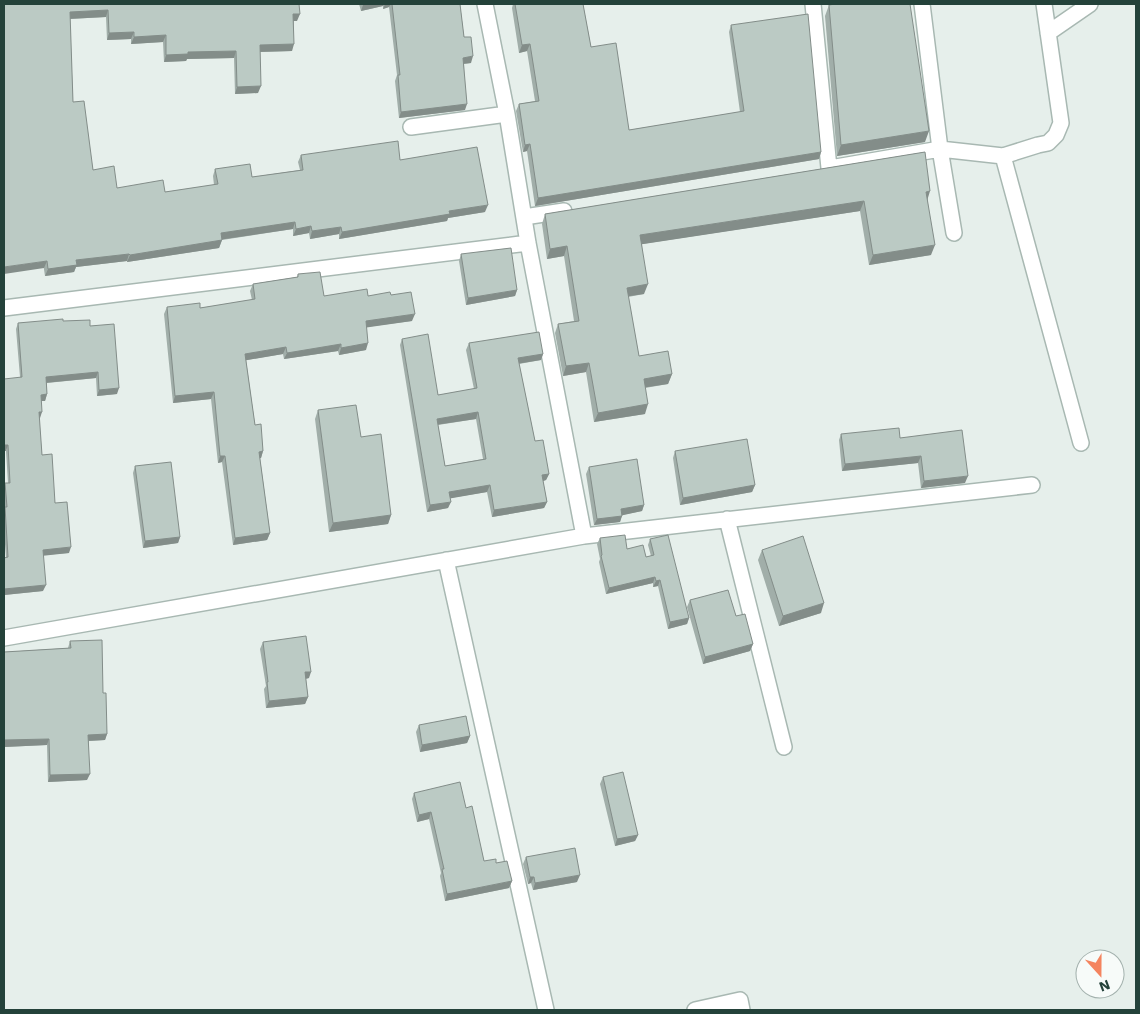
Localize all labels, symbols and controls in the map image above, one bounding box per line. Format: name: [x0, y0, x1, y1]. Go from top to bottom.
north arrow: [1075, 949, 1125, 999]
text: N: [1097, 977, 1112, 995]

